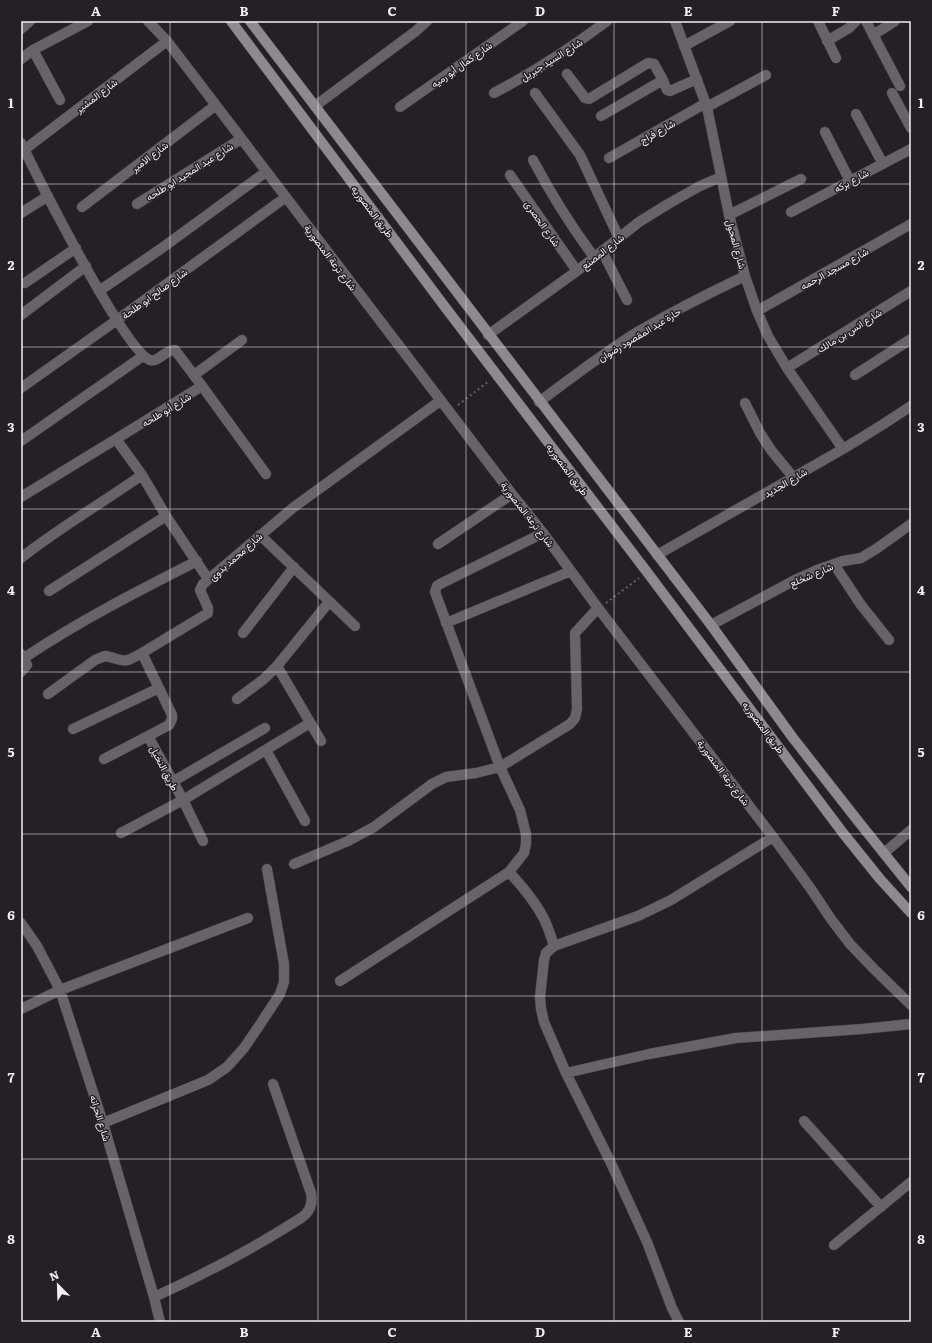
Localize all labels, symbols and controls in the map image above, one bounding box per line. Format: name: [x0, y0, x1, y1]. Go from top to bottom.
text: A: [91, 1, 101, 20]
text: B: [240, 1, 249, 20]
text: C: [387, 1, 397, 20]
text: D: [535, 1, 545, 20]
text: E: [684, 1, 693, 20]
text: F: [832, 1, 840, 20]
street label: شارع السيد جبريل: [517, 34, 585, 84]
street label: شارع كمال أبو رميه: [427, 37, 495, 91]
street label: شارع المشير: [71, 74, 120, 116]
text: 1: [8, 93, 14, 112]
text: 1: [918, 93, 924, 112]
street label: شارع فراج: [636, 115, 678, 147]
street label: شارع الامير: [126, 137, 171, 176]
street label: شارع عبد المجيد ابو طلحه: [143, 138, 236, 204]
street label: شارع بركه: [831, 164, 871, 195]
street label: طريق المنصوريه: [348, 182, 398, 241]
street label: شارع الحصرى: [521, 197, 565, 249]
street label: شارع المحول: [723, 218, 751, 271]
street label: شارع ترعة المنصورية: [301, 221, 361, 293]
street label: شارع المصنع: [577, 229, 627, 273]
street label: شارع مسجد الرحمه: [797, 243, 871, 293]
text: 2: [8, 255, 15, 274]
text: 2: [918, 255, 925, 274]
street label: شارع صالح ابو طلحة: [118, 264, 190, 322]
street label: حارة عبد المقصود رضوان: [594, 303, 684, 365]
street label: شارع انس بن مالك: [814, 304, 884, 356]
street label: شارع أبو طلحه: [138, 388, 194, 430]
text: 3: [7, 417, 15, 436]
text: 3: [917, 417, 925, 436]
street label: طريق المنصوريه: [543, 440, 593, 499]
street label: شارع الجديد: [761, 463, 810, 500]
street label: شارع ترعة المنصورية: [498, 478, 559, 550]
street label: شارع محمد بدوى: [205, 528, 265, 584]
street label: شارع شخلع: [787, 558, 835, 590]
text: 4: [7, 580, 15, 599]
text: 4: [917, 580, 925, 599]
street label: طريق المنصوريه: [739, 698, 789, 757]
street label: شارع ترعة المنصورية: [694, 736, 754, 808]
text: 5: [7, 742, 15, 761]
text: 5: [917, 742, 925, 761]
street label: طريق النخيل: [147, 743, 183, 794]
text: 6: [7, 905, 15, 924]
text: 6: [917, 905, 925, 924]
text: 7: [7, 1067, 15, 1086]
text: 7: [917, 1067, 925, 1086]
street label: شارع الحرانه: [87, 1093, 115, 1143]
text: 8: [7, 1229, 15, 1248]
text: 8: [917, 1229, 925, 1248]
north arrow: [38, 1265, 78, 1305]
text: N: [46, 1266, 61, 1284]
text: A: [91, 1322, 101, 1341]
text: B: [240, 1322, 249, 1341]
text: C: [387, 1322, 397, 1341]
text: D: [535, 1322, 545, 1341]
text: E: [684, 1322, 693, 1341]
text: F: [832, 1322, 840, 1341]

